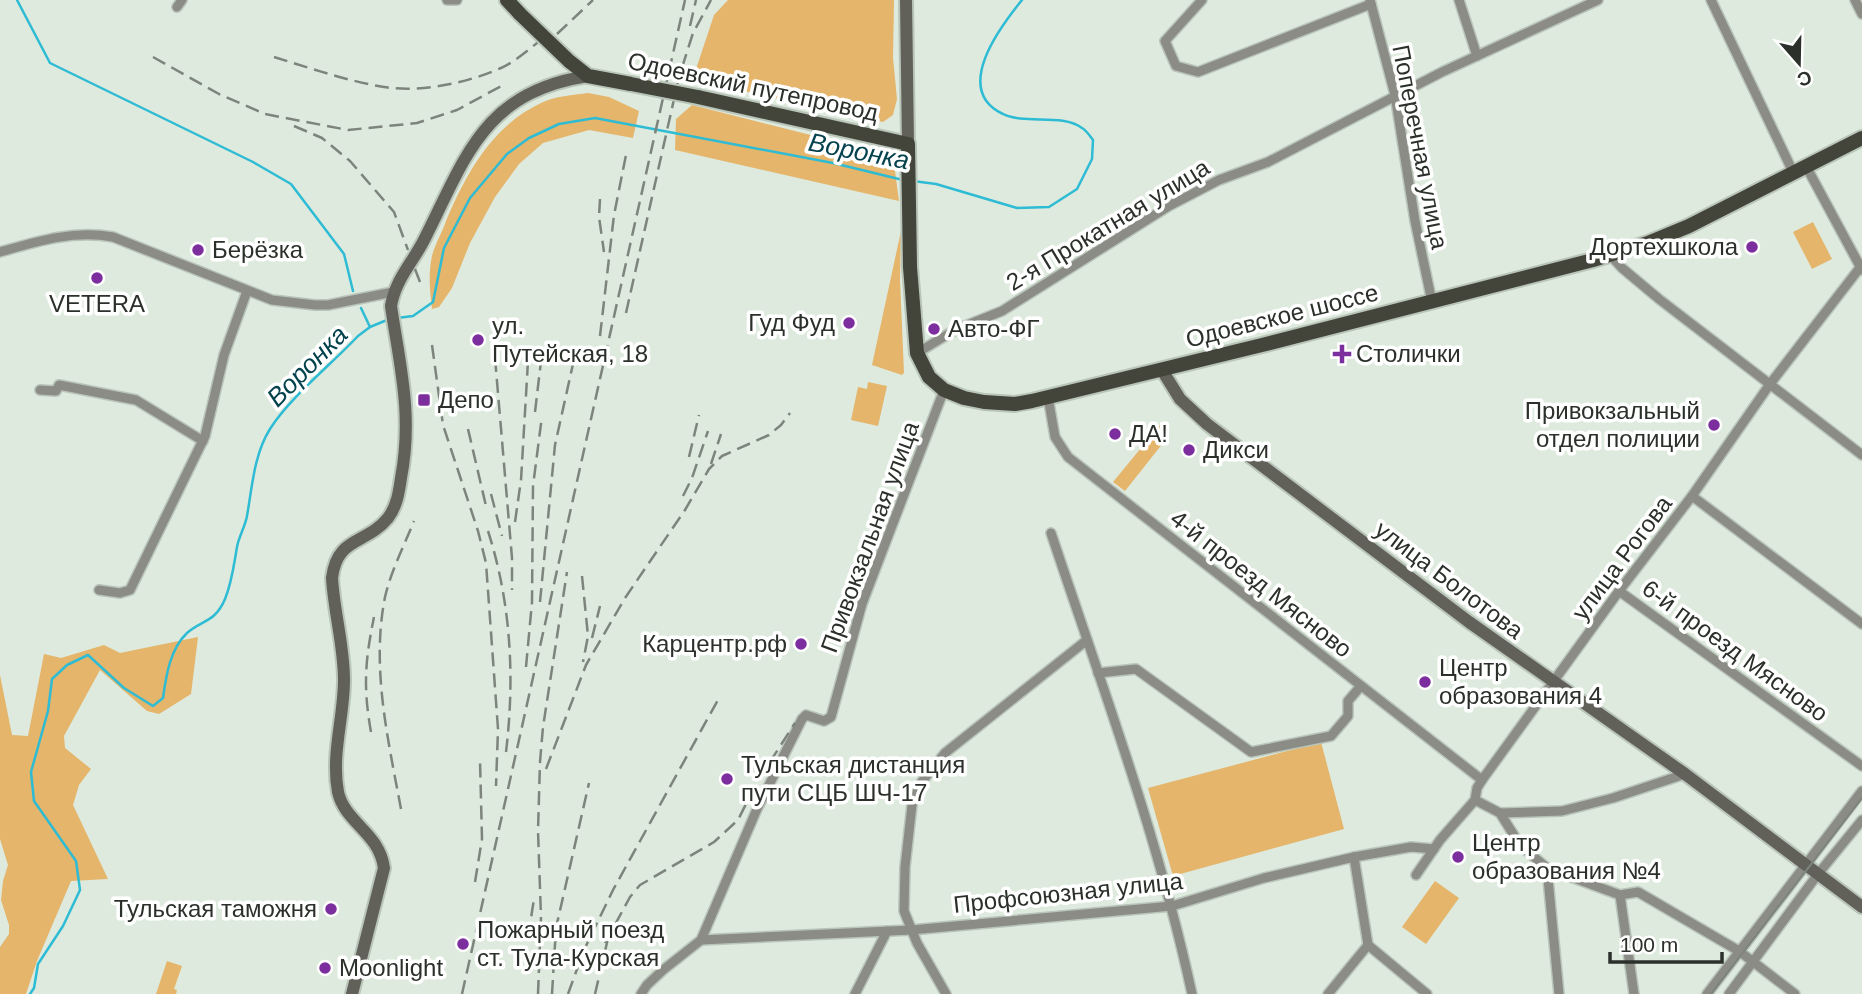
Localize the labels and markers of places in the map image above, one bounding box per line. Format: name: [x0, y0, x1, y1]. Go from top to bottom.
place label: Дортехшкола: [1590, 233, 1739, 260]
place label: Берёзка: [212, 236, 304, 263]
marker: Дортехшкола: [1744, 239, 1760, 255]
marker: Берёзка: [190, 242, 206, 258]
marker: VETERA: [89, 270, 105, 286]
place label: VETERA: [49, 290, 145, 317]
place label: Гуд Фуд: [748, 309, 835, 336]
place label: ул. Путейская, 18: [492, 312, 648, 367]
marker: Гуд Фуд: [841, 315, 857, 331]
place label: Авто-ФГ: [948, 315, 1040, 342]
marker: Авто-ФГ: [926, 321, 942, 337]
marker: ул. Путейская, 18: [470, 332, 486, 348]
place label: Столички: [1356, 340, 1461, 367]
marker: Столички: [1334, 346, 1350, 362]
place label: Депо: [438, 386, 494, 413]
marker: Депо: [416, 392, 432, 408]
place label: Привокзальный отдел полиции: [1525, 397, 1700, 452]
marker: Привокзальный отдел полиции: [1706, 417, 1722, 433]
place label: ДА!: [1129, 420, 1168, 447]
marker: ДА!: [1107, 426, 1123, 442]
place label: Дикси: [1203, 436, 1269, 463]
marker: Дикси: [1181, 442, 1197, 458]
place label: Карцентр.рф: [642, 630, 787, 657]
marker: Карцентр.рф: [793, 636, 809, 652]
place label: Центр образования 4: [1439, 654, 1602, 709]
marker: Центр образования 4: [1417, 674, 1433, 690]
place label: Тульская дистанция пути СЦБ ШЧ-17: [741, 751, 965, 806]
marker: Тульская дистанция пути СЦБ ШЧ-17: [719, 771, 735, 787]
place label: Центр образования №4: [1472, 829, 1661, 884]
marker: Центр образования №4: [1450, 849, 1466, 865]
place label: Тульская таможня: [114, 895, 317, 922]
marker: Тульская таможня: [323, 901, 339, 917]
place label: Пожарный поезд ст. Тула-Курская: [477, 916, 664, 971]
marker: Пожарный поезд ст. Тула-Курская: [455, 936, 471, 952]
place label: Moonlight: [339, 954, 443, 981]
marker: Moonlight: [317, 960, 333, 976]

